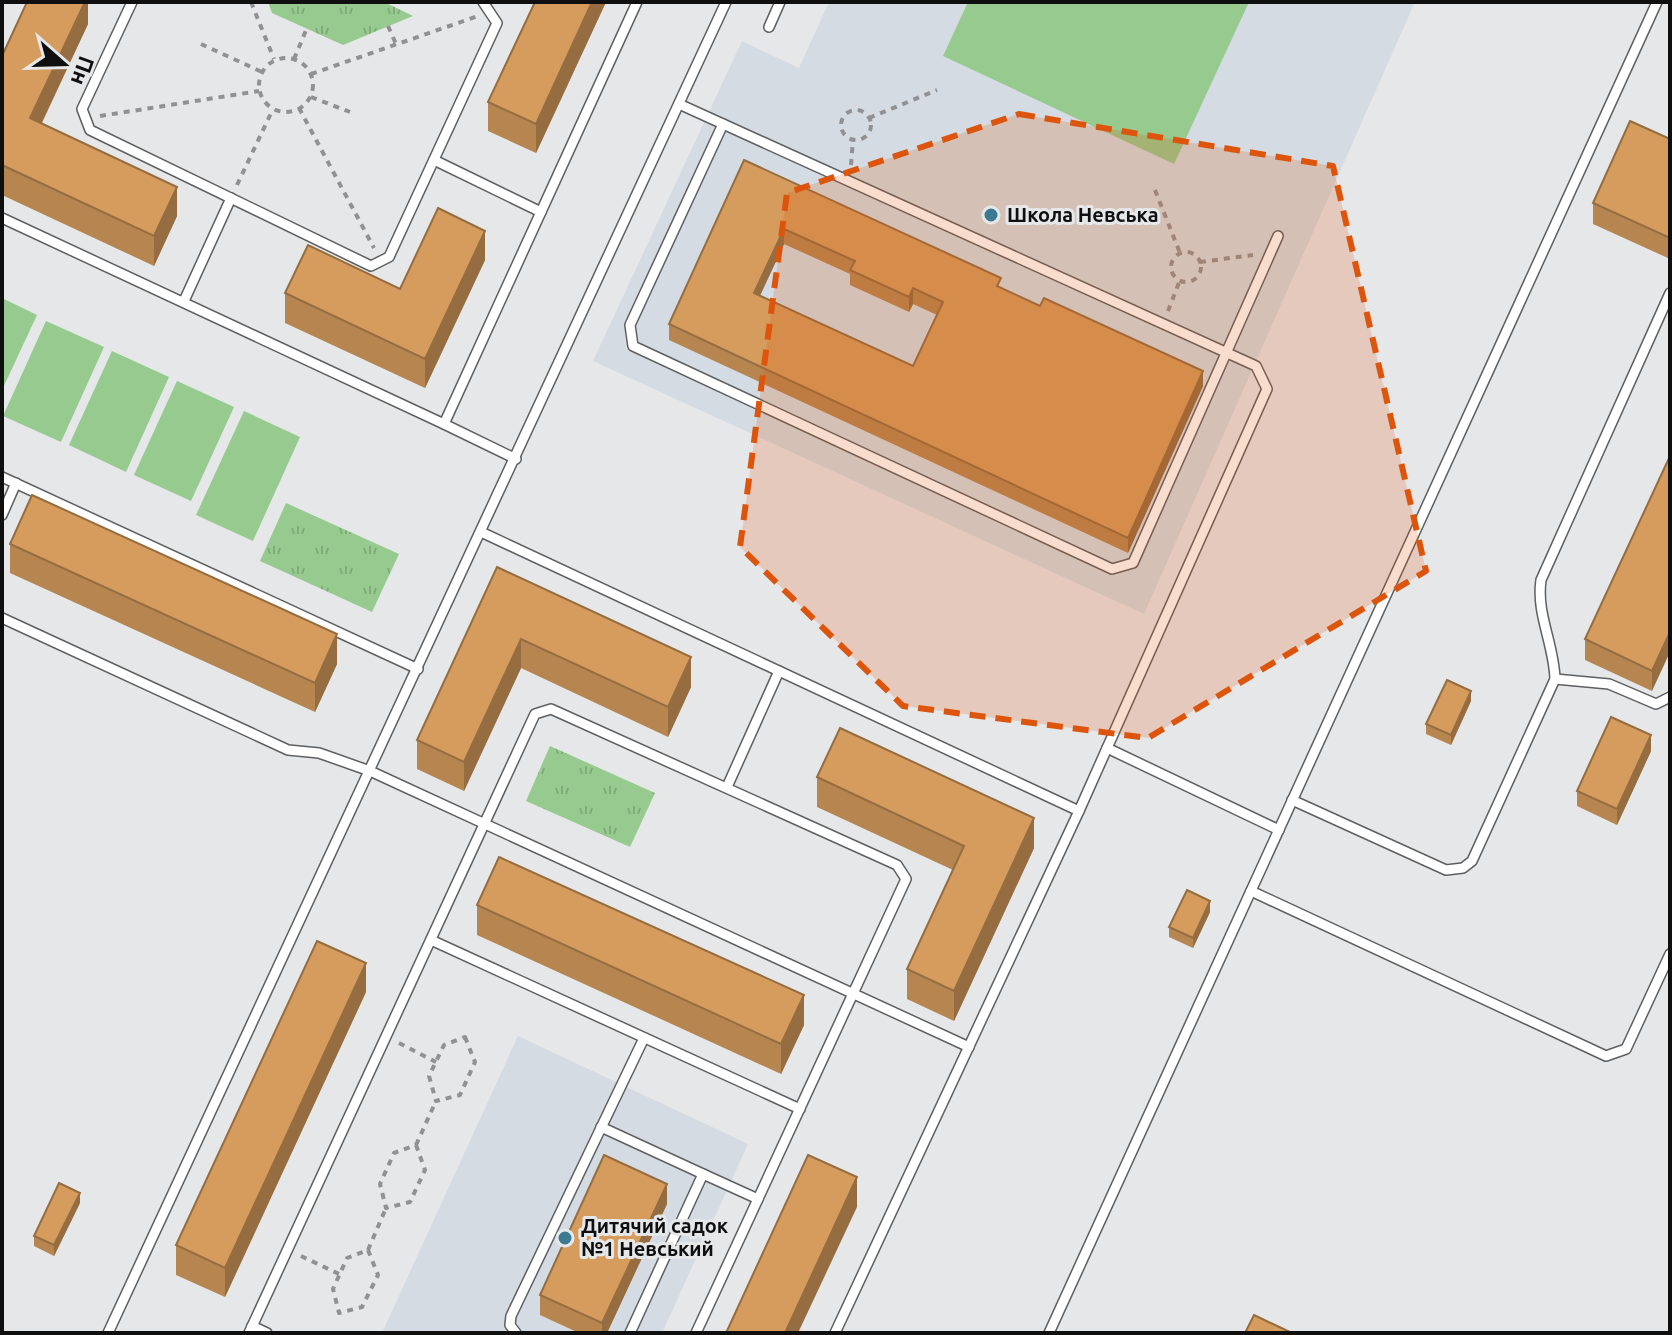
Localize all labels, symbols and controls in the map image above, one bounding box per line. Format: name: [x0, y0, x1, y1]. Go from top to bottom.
north arrow: [24, 24, 104, 104]
text: Пн: [67, 53, 100, 89]
place label: Школа Невська: [1007, 203, 1159, 226]
marker: Школа Невська: [982, 206, 1000, 224]
place label: Дитячий садок №1 Невський: [581, 1214, 729, 1260]
marker: Дитячий садок №1 Невський: [556, 1229, 574, 1247]

